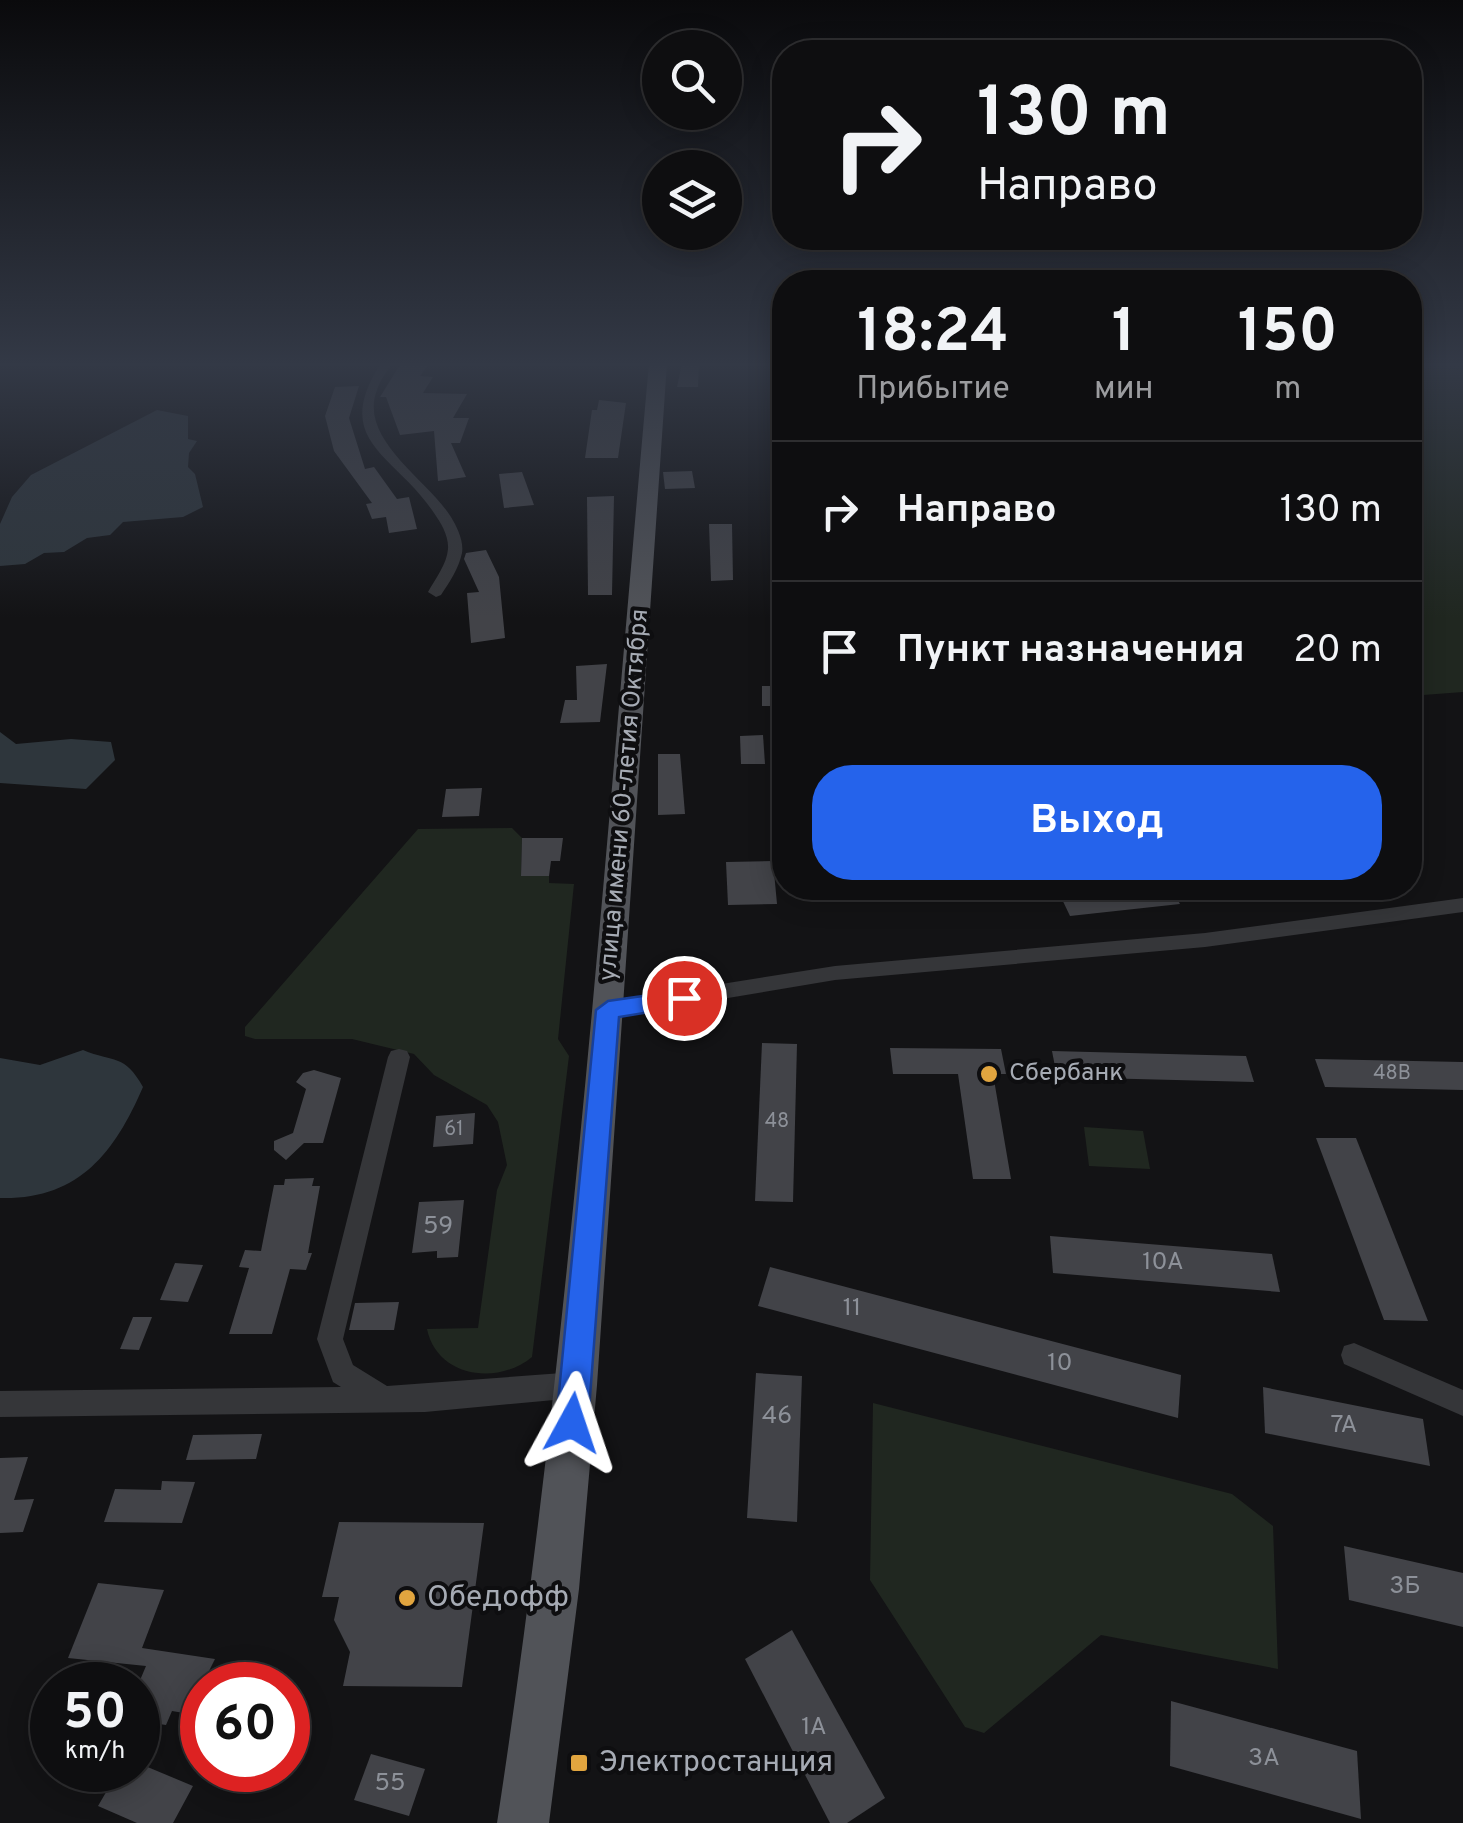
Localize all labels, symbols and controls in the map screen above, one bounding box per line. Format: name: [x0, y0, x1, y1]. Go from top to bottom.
map controls: [642, 30, 742, 250]
button: search: [642, 30, 742, 130]
text: 130 m: [977, 72, 1171, 161]
icon: right: [812, 80, 942, 210]
button: layers: [642, 150, 742, 250]
text: Направо: [977, 159, 1158, 216]
text: 18:24: [857, 297, 1009, 373]
text: 1: [1112, 297, 1136, 373]
text: 150: [1238, 297, 1338, 373]
text: Прибытие: [856, 370, 1010, 410]
text: мин: [1094, 370, 1154, 410]
text: m: [1274, 370, 1301, 410]
icon: right: [812, 484, 867, 539]
text: Направо: [897, 487, 1057, 536]
text: 130 m: [1280, 487, 1382, 536]
street label: улица имени 60-летия Октября: [593, 607, 657, 983]
icon: arrive: [812, 624, 867, 679]
text: Пункт назначения: [897, 627, 1245, 676]
text: 20 m: [1293, 627, 1382, 676]
button: Выход: [812, 765, 1382, 880]
pin: [642, 956, 727, 1041]
icon: arrive: [657, 971, 712, 1026]
place label: Сбербанк: [1009, 1058, 1124, 1090]
house number: 48В: [1373, 1061, 1411, 1087]
marker: Сбербанк: [978, 1063, 1000, 1085]
house number: 48: [765, 1109, 789, 1135]
house number: 61: [444, 1117, 464, 1143]
house number: 59: [423, 1211, 453, 1243]
house number: 10А: [1142, 1247, 1184, 1279]
house number: 11: [843, 1293, 861, 1325]
house number: 10: [1047, 1348, 1073, 1380]
position arrow: [520, 1371, 624, 1475]
house number: 46: [762, 1401, 792, 1433]
house number: 7А: [1330, 1410, 1358, 1442]
house number: 3Б: [1389, 1571, 1421, 1603]
place label: Обедофф: [427, 1580, 569, 1617]
marker: Обедофф: [396, 1587, 418, 1609]
speed limit sign: 60: [180, 1662, 310, 1792]
text: 50: [63, 1683, 127, 1746]
house number: 1А: [801, 1712, 827, 1744]
text: km/h: [65, 1736, 125, 1768]
house number: 3А: [1248, 1743, 1280, 1775]
place label: Электростанция: [599, 1745, 833, 1782]
marker: Электростанция: [568, 1752, 590, 1774]
house number: 55: [374, 1768, 406, 1800]

